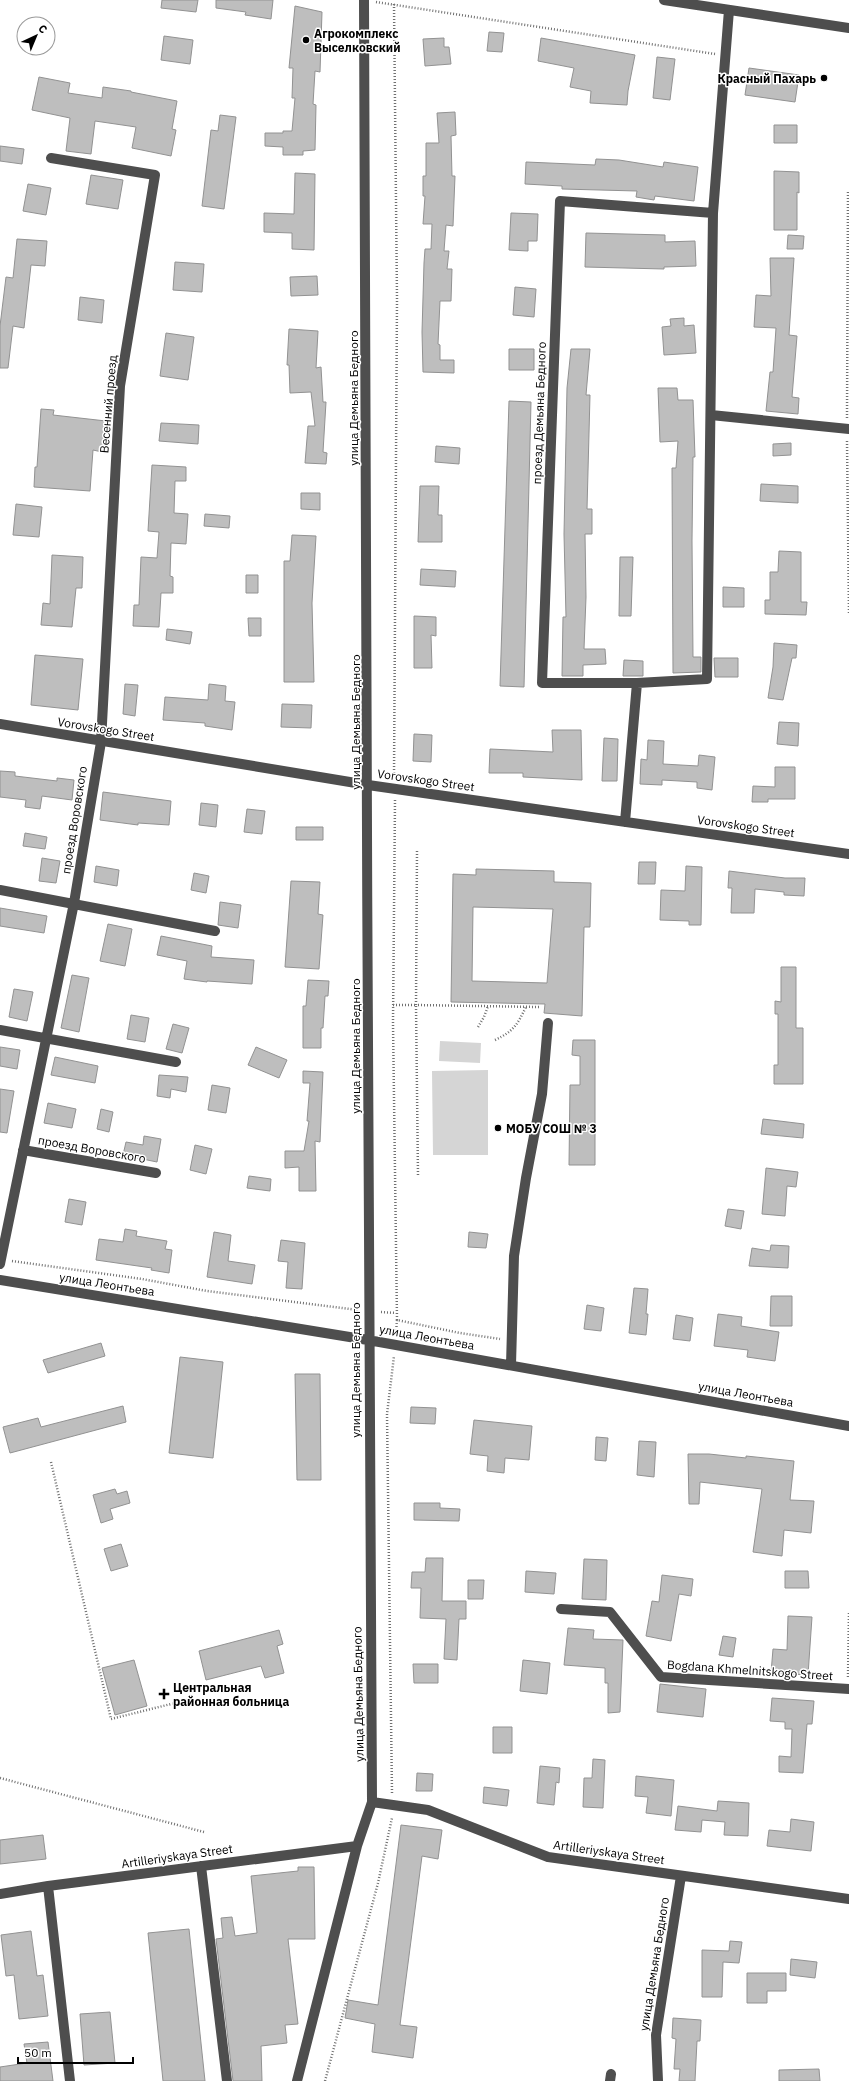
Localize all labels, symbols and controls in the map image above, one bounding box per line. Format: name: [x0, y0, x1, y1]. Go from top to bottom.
north arrow: [16, 16, 56, 56]
text: С: [36, 21, 50, 36]
place label: Агрокомплекс Выселковский: [314, 26, 401, 55]
marker: Агрокомплекс Выселковский: [301, 35, 311, 45]
place label: Красный Пахарь: [718, 71, 816, 86]
marker: Красный Пахарь: [819, 73, 829, 83]
street label: улица Демьяна Бедного: [346, 330, 361, 466]
street label: проезд Демьяна Бедного: [529, 341, 549, 485]
street label: Весенний проезд: [96, 354, 120, 454]
street label: улица Демьяна Бедного: [348, 654, 363, 790]
street label: Vorovskogo Street: [56, 714, 156, 744]
street label: проезд Воровского: [58, 765, 90, 875]
street label: Vorovskogo Street: [376, 766, 476, 794]
street label: Vorovskogo Street: [696, 812, 796, 840]
street label: улица Демьяна Бедного: [348, 978, 363, 1114]
place label: МОБУ СОШ № 3: [506, 1121, 597, 1136]
marker: МОБУ СОШ № 3: [493, 1123, 503, 1133]
street label: проезд Воровского: [37, 1132, 147, 1166]
street label: улица Леонтьева: [58, 1269, 156, 1299]
street label: улица Демьяна Бедного: [348, 1302, 363, 1438]
street label: улица Леонтьева: [378, 1321, 476, 1353]
street label: улица Леонтьева: [697, 1378, 795, 1410]
street label: улица Демьяна Бедного: [349, 1626, 367, 1762]
street label: Bogdana Khmelnitskogo Street: [666, 1657, 834, 1683]
place label: Центральная районная больница: [173, 1680, 289, 1709]
marker: Центральная районная больница: [158, 1688, 170, 1700]
street label: Artilleriyskaya Street: [552, 1837, 666, 1867]
street label: Artilleriyskaya Street: [120, 1841, 234, 1871]
street label: улица Демьяна Бедного: [636, 1896, 672, 2032]
scale bar: [18, 2039, 133, 2065]
text: 50 m: [24, 2045, 52, 2060]

